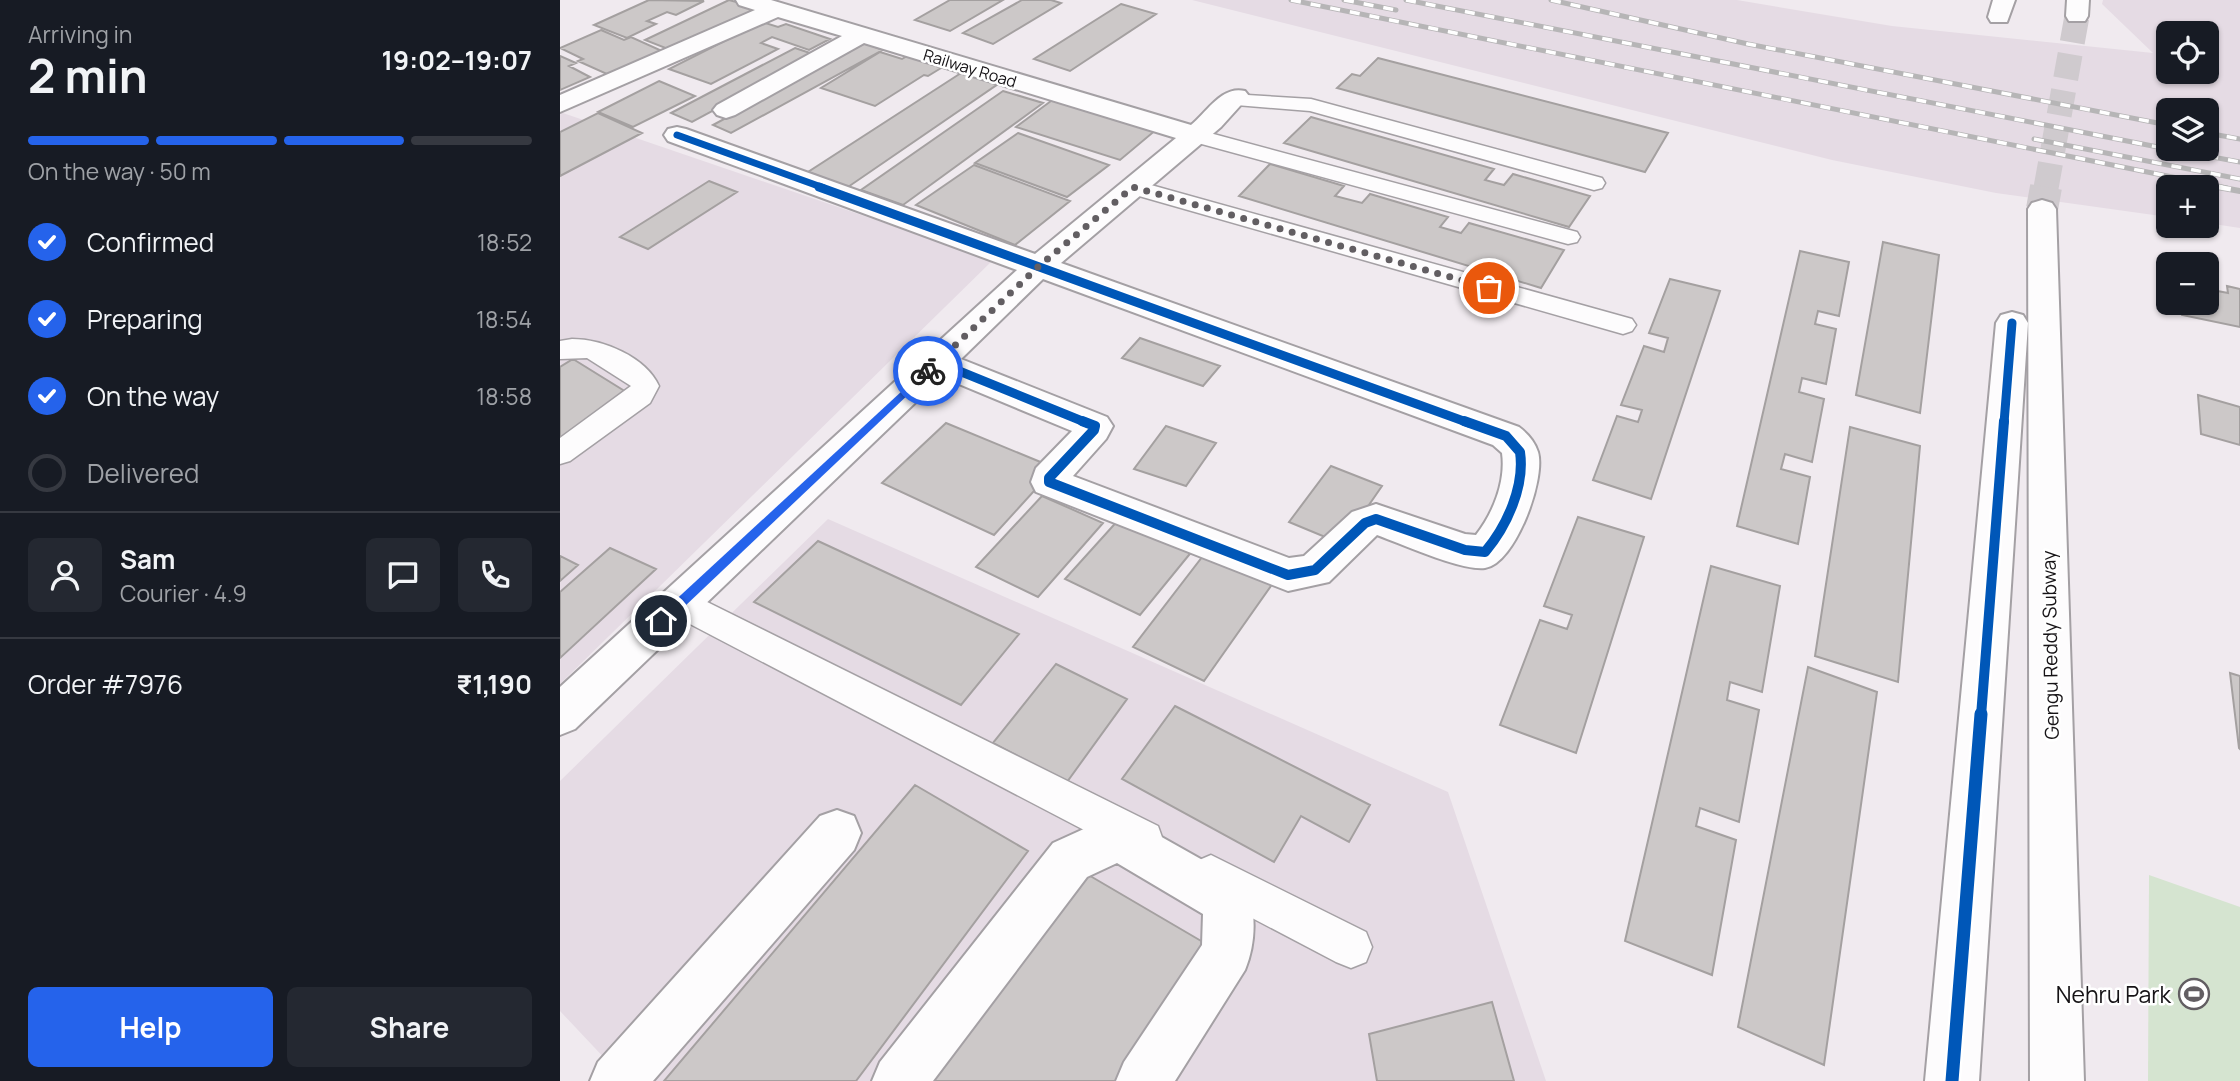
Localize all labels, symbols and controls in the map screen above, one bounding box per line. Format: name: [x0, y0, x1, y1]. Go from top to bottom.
text: Arriving in: [28, 18, 133, 50]
map controls: [2156, 21, 2219, 315]
button: locate: [2156, 21, 2219, 84]
text: 19:02–19:07: [382, 42, 532, 78]
street label: Railway Road: [921, 43, 1019, 93]
text: 2 min: [28, 44, 148, 107]
button: layers: [2156, 98, 2219, 161]
text: On the way · 50 m: [28, 155, 211, 187]
button: +: [2156, 175, 2219, 238]
icon: check: [28, 223, 66, 261]
text: Confirmed: [87, 224, 214, 260]
text: 18:52: [477, 226, 532, 258]
button: −: [2156, 252, 2219, 315]
pin: [1459, 258, 1519, 318]
icon: bag: [1470, 269, 1508, 307]
icon: check: [28, 300, 66, 338]
text: Preparing: [87, 301, 203, 337]
text: 18:54: [476, 303, 532, 335]
courier: [893, 336, 963, 406]
icon: bike: [909, 352, 947, 390]
icon: check: [28, 377, 66, 415]
text: On the way: [87, 378, 219, 414]
text: 18:58: [476, 380, 532, 412]
text: Delivered: [87, 455, 199, 491]
button: person: [28, 538, 102, 612]
button: chat: [366, 538, 440, 612]
button: phone: [458, 538, 532, 612]
text: Sam: [120, 541, 175, 577]
street label: Gengu Reddy Subway: [2035, 550, 2065, 740]
text: Courier · 4.9: [120, 577, 247, 609]
pin: [631, 591, 691, 651]
icon: home: [642, 602, 680, 640]
text: Order #7976: [28, 666, 183, 702]
text: ₹1,190: [456, 666, 532, 702]
sports icon: Nehru Park: [2177, 977, 2211, 1011]
place label: Nehru Park: [2056, 978, 2172, 1010]
button: Help: [28, 987, 273, 1067]
button: Share: [287, 987, 532, 1067]

